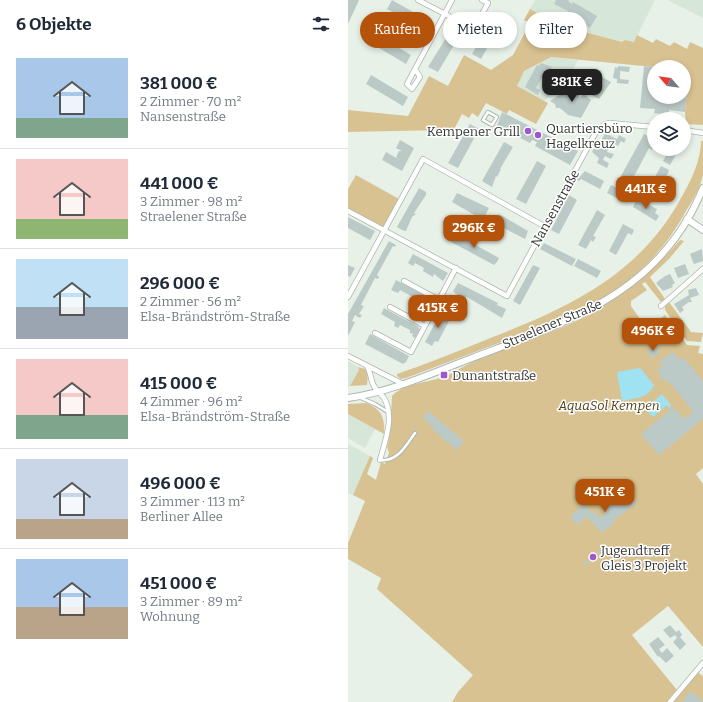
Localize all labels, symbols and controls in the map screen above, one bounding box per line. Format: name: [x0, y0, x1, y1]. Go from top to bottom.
chip: Kaufen: [360, 12, 435, 48]
chip: Mieten: [443, 12, 517, 48]
chip: Filter: [525, 12, 587, 48]
icon: filters: [310, 13, 332, 35]
text: 6 Objekte: [16, 14, 91, 35]
north arrow: [647, 60, 691, 104]
map controls: [647, 60, 691, 156]
pin: 381K €: [539, 69, 605, 103]
text: 381 000 €: [140, 73, 218, 94]
icon: home: [48, 74, 96, 122]
text: 381K €: [551, 74, 593, 89]
text: 2 Zimmer · 70 m²: [140, 94, 241, 109]
text: Nansenstraße: [140, 109, 226, 124]
button: layers: [647, 112, 691, 156]
place label: Quartiersbüro Hagelkreuz: [546, 121, 633, 151]
place label: Kempener Grill: [427, 124, 520, 139]
marker: Kempener Grill: [523, 126, 533, 136]
marker: Quartiersbüro Hagelkreuz: [533, 130, 543, 140]
street label: Nansenstraße: [528, 167, 582, 249]
text: 441 000 €: [140, 173, 219, 194]
icon: home: [48, 175, 96, 223]
pin: 441K €: [613, 176, 679, 210]
text: 441K €: [625, 181, 667, 196]
text: 3 Zimmer · 98 m²: [140, 194, 242, 209]
text: Straelener Straße: [140, 209, 247, 224]
pin: 296K €: [441, 215, 507, 249]
text: 296K €: [452, 220, 496, 235]
text: 296 000 €: [140, 273, 220, 294]
icon: home: [48, 275, 96, 323]
text: 2 Zimmer · 56 m²: [140, 294, 241, 309]
pin: 415K €: [405, 295, 471, 329]
street label: Straelener Straße: [500, 296, 604, 352]
text: 415K €: [417, 300, 459, 315]
text: Elsa-Brändström-Straße: [140, 309, 290, 324]
pin: 496K €: [620, 318, 686, 352]
text: 496K €: [631, 323, 675, 338]
place label: Dunantstraße: [452, 368, 536, 383]
marker: Dunantstraße: [439, 370, 449, 380]
text: 415 000 €: [140, 373, 217, 394]
icon: home: [48, 375, 96, 423]
text: 4 Zimmer · 96 m²: [140, 394, 242, 409]
park label: AquaSol Kempen: [557, 398, 660, 413]
text: Elsa-Brändström-Straße: [140, 409, 290, 424]
text: 496 000 €: [140, 473, 221, 494]
icon: home: [48, 475, 96, 523]
pin: 451K €: [572, 479, 638, 513]
text: 451K €: [584, 484, 626, 499]
text: 3 Zimmer · 113 m²: [140, 494, 245, 509]
text: Berliner Allee: [140, 509, 223, 524]
place label: Jugendtreff Gleis 3 Projekt: [600, 543, 687, 573]
marker: Jugendtreff Gleis 3 Projekt: [588, 552, 598, 562]
text: 451 000 €: [140, 573, 217, 594]
icon: home: [48, 575, 96, 623]
text: 3 Zimmer · 89 m²: [140, 594, 242, 609]
text: Wohnung: [140, 609, 200, 624]

